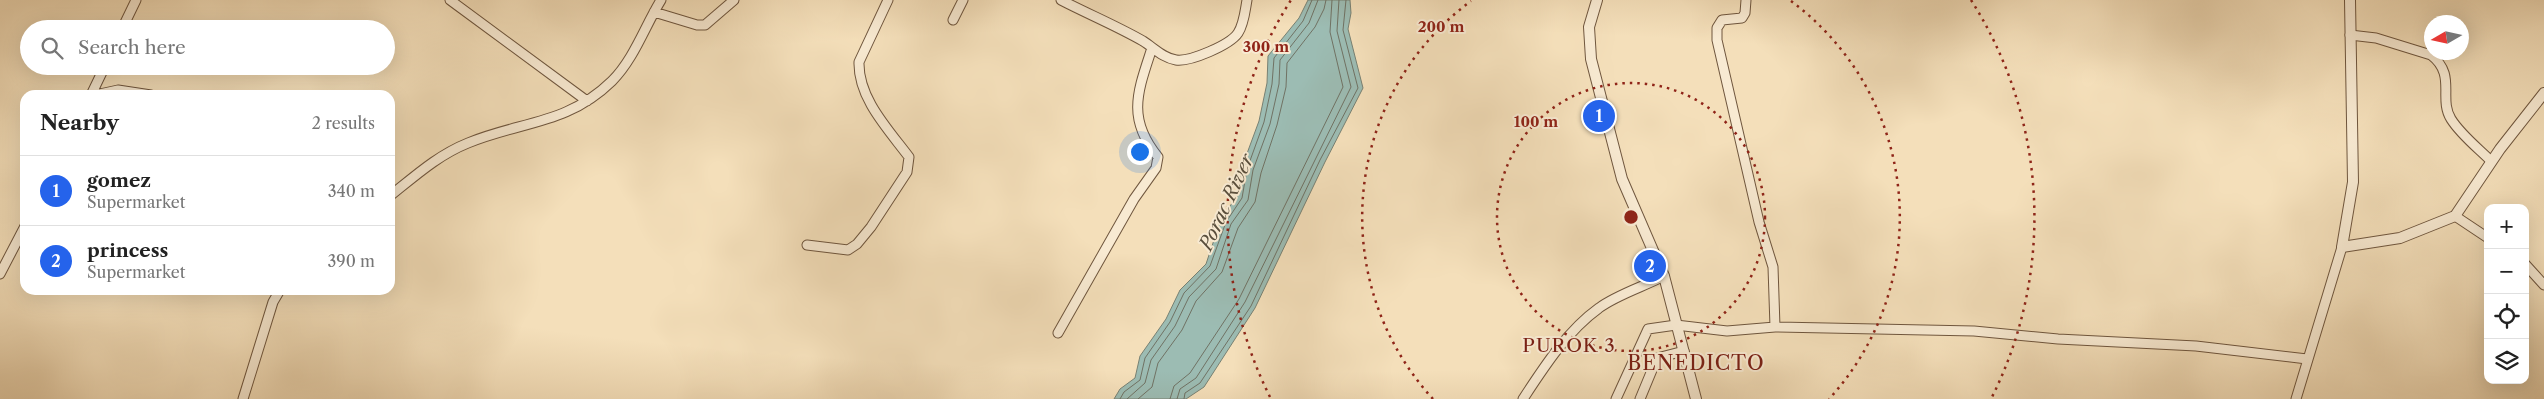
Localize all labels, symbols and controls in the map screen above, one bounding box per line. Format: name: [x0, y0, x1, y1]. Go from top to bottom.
north arrow: [2424, 15, 2469, 60]
text: 200 m: [1418, 17, 1464, 36]
search box: [20, 20, 395, 75]
icon: search: [38, 34, 66, 62]
text: Search here: [78, 36, 186, 59]
text: 300 m: [1243, 37, 1289, 56]
pin: 1: [1583, 97, 1615, 135]
text: Nearby: [40, 110, 119, 135]
text: 100 m: [1514, 112, 1558, 131]
text: 2 results: [312, 113, 375, 133]
your location: [1127, 139, 1153, 165]
water label: Porac River: [1193, 149, 1259, 256]
text: gomez: [87, 169, 151, 192]
text: 1: [52, 181, 60, 201]
text: 340 m: [328, 181, 375, 201]
text: Supermarket: [87, 192, 185, 212]
map controls: [2484, 204, 2529, 384]
button: +: [2484, 204, 2529, 249]
centre of rings: [1622, 208, 1640, 226]
text: princess: [87, 239, 168, 262]
pin: 2: [1634, 247, 1666, 285]
button: −: [2484, 249, 2529, 294]
text: 2: [51, 251, 61, 271]
text: 390 m: [328, 251, 375, 271]
text: Supermarket: [87, 262, 185, 282]
button: locate: [2484, 294, 2529, 339]
district label: PUROK 3: [1522, 334, 1616, 357]
button: layers: [2484, 339, 2529, 384]
district label: BENEDICTO: [1627, 351, 1765, 375]

